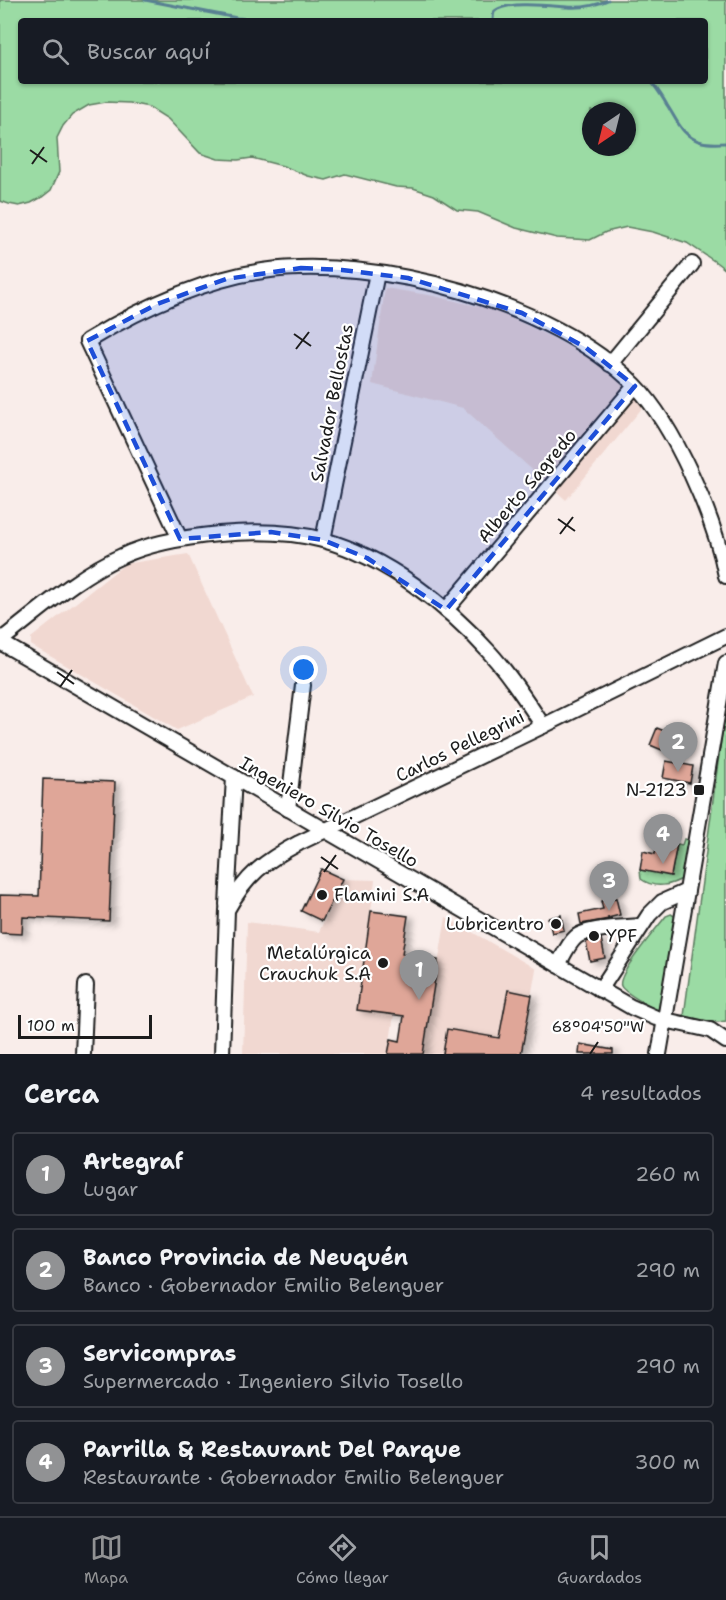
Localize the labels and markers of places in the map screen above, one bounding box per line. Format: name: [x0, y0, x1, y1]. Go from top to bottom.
pin: 2: [658, 722, 698, 772]
place label: N-2123: [626, 778, 687, 802]
marker: N-2123: [692, 783, 706, 797]
pin: 4: [644, 814, 682, 864]
pin: 3: [590, 862, 628, 911]
place label: Flamini S.A: [334, 883, 429, 907]
marker: Flamini S.A: [315, 888, 329, 902]
place label: Lubricentro: [446, 912, 544, 936]
marker: Lubricentro: [549, 917, 563, 931]
place label: YPF: [606, 924, 637, 948]
marker: YPF: [587, 929, 601, 943]
place label: Metalúrgica Crauchuk S.A: [259, 941, 371, 986]
pin: 1: [400, 950, 438, 1000]
marker: Metalúrgica Crauchuk S.A: [376, 956, 390, 970]

